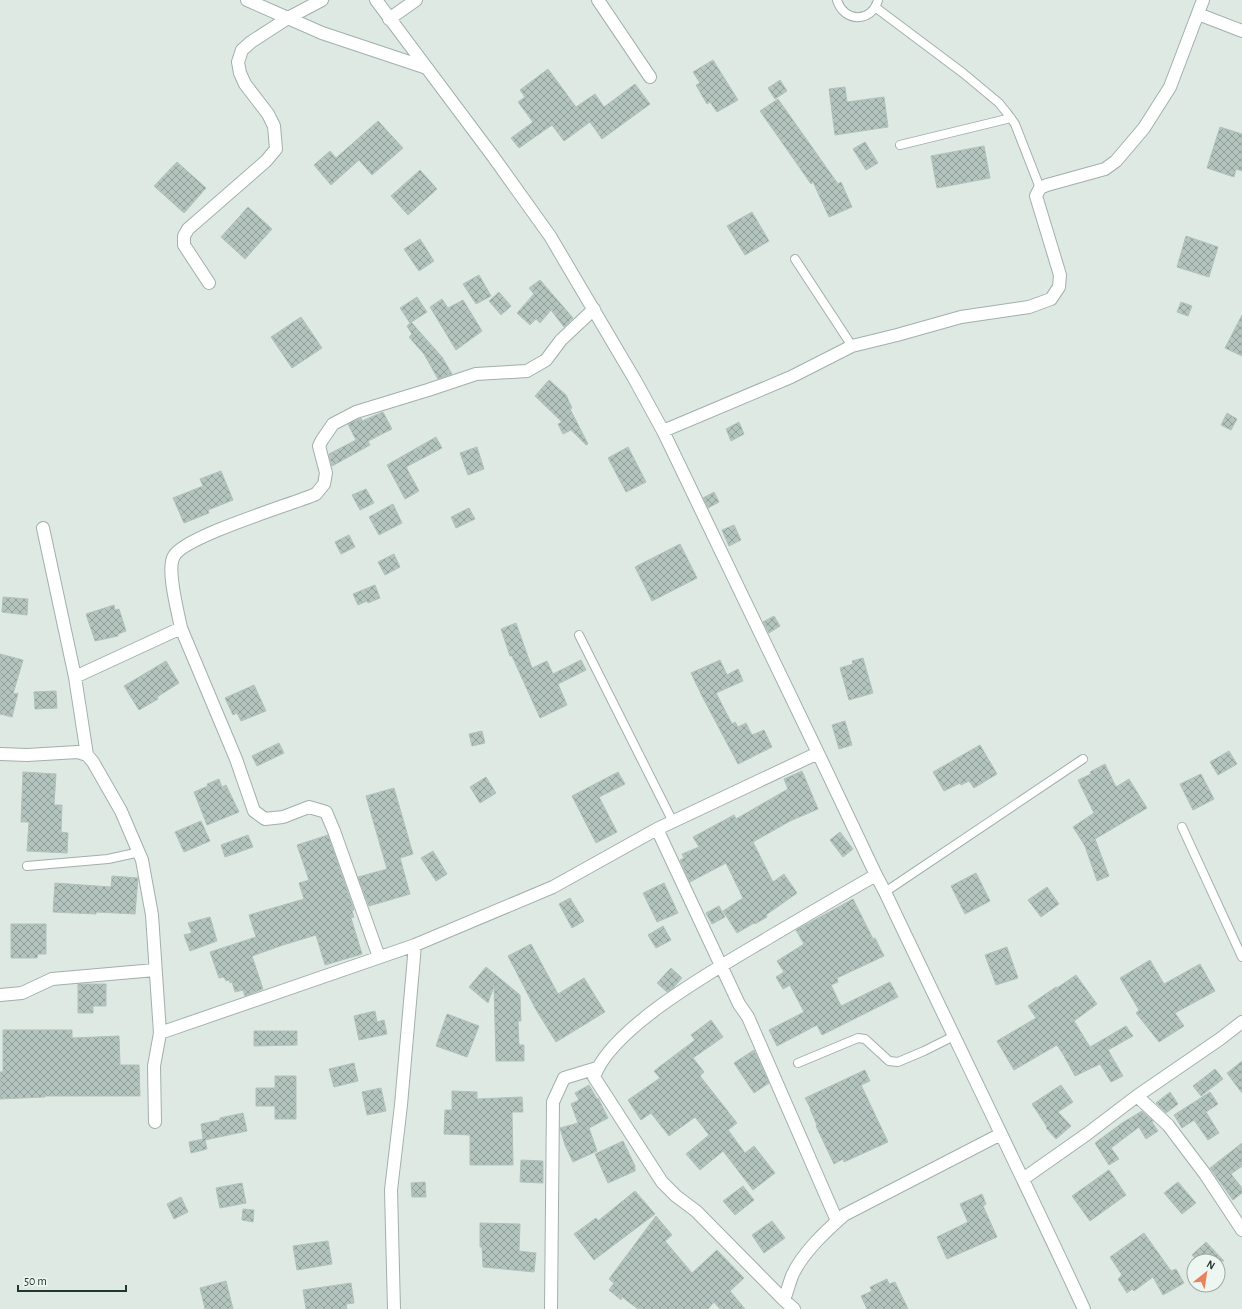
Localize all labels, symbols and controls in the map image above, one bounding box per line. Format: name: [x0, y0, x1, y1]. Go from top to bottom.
north arrow: [1186, 1253, 1226, 1293]
text: N: [1205, 1258, 1217, 1271]
scale bar: [18, 1267, 126, 1293]
text: 50 m: [24, 1275, 47, 1287]

